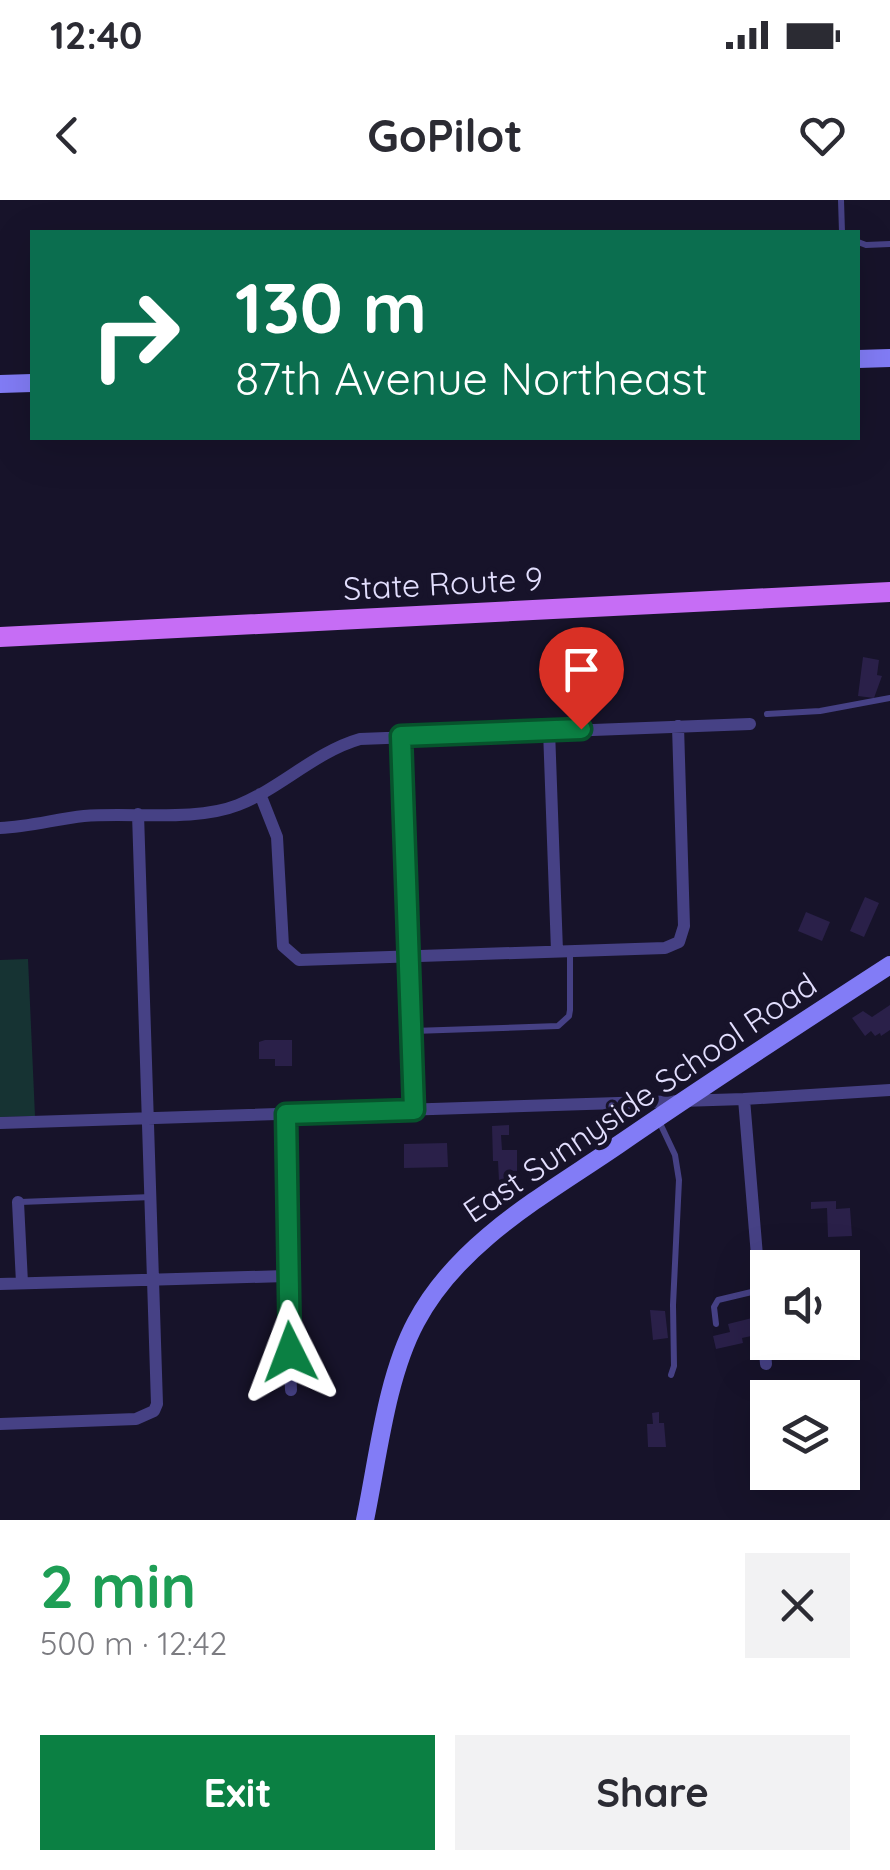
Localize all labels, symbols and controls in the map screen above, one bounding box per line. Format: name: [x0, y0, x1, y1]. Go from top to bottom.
text: 12:40: [50, 11, 142, 59]
text: GoPilot: [367, 107, 523, 163]
icon: back: [40, 108, 95, 163]
icon: heart: [795, 108, 850, 163]
text: 130 m: [235, 263, 427, 351]
icon: right: [70, 270, 200, 400]
text: 87th Avenue Northeast: [235, 350, 708, 406]
street label: State Route 9: [342, 558, 544, 608]
pin: [539, 627, 624, 730]
icon: arrive: [554, 642, 609, 697]
street label: East Sunnyside School Road: [455, 964, 824, 1231]
map controls: [750, 1250, 860, 1490]
button: sound: [750, 1250, 860, 1360]
position arrow: [238, 1300, 342, 1404]
button: layers: [750, 1380, 860, 1490]
text: 2 min: [40, 1548, 196, 1623]
button: close: [745, 1553, 850, 1658]
text: 500 m · 12:42: [40, 1623, 227, 1663]
button: Exit: [40, 1735, 435, 1850]
button: Share: [455, 1735, 850, 1850]

